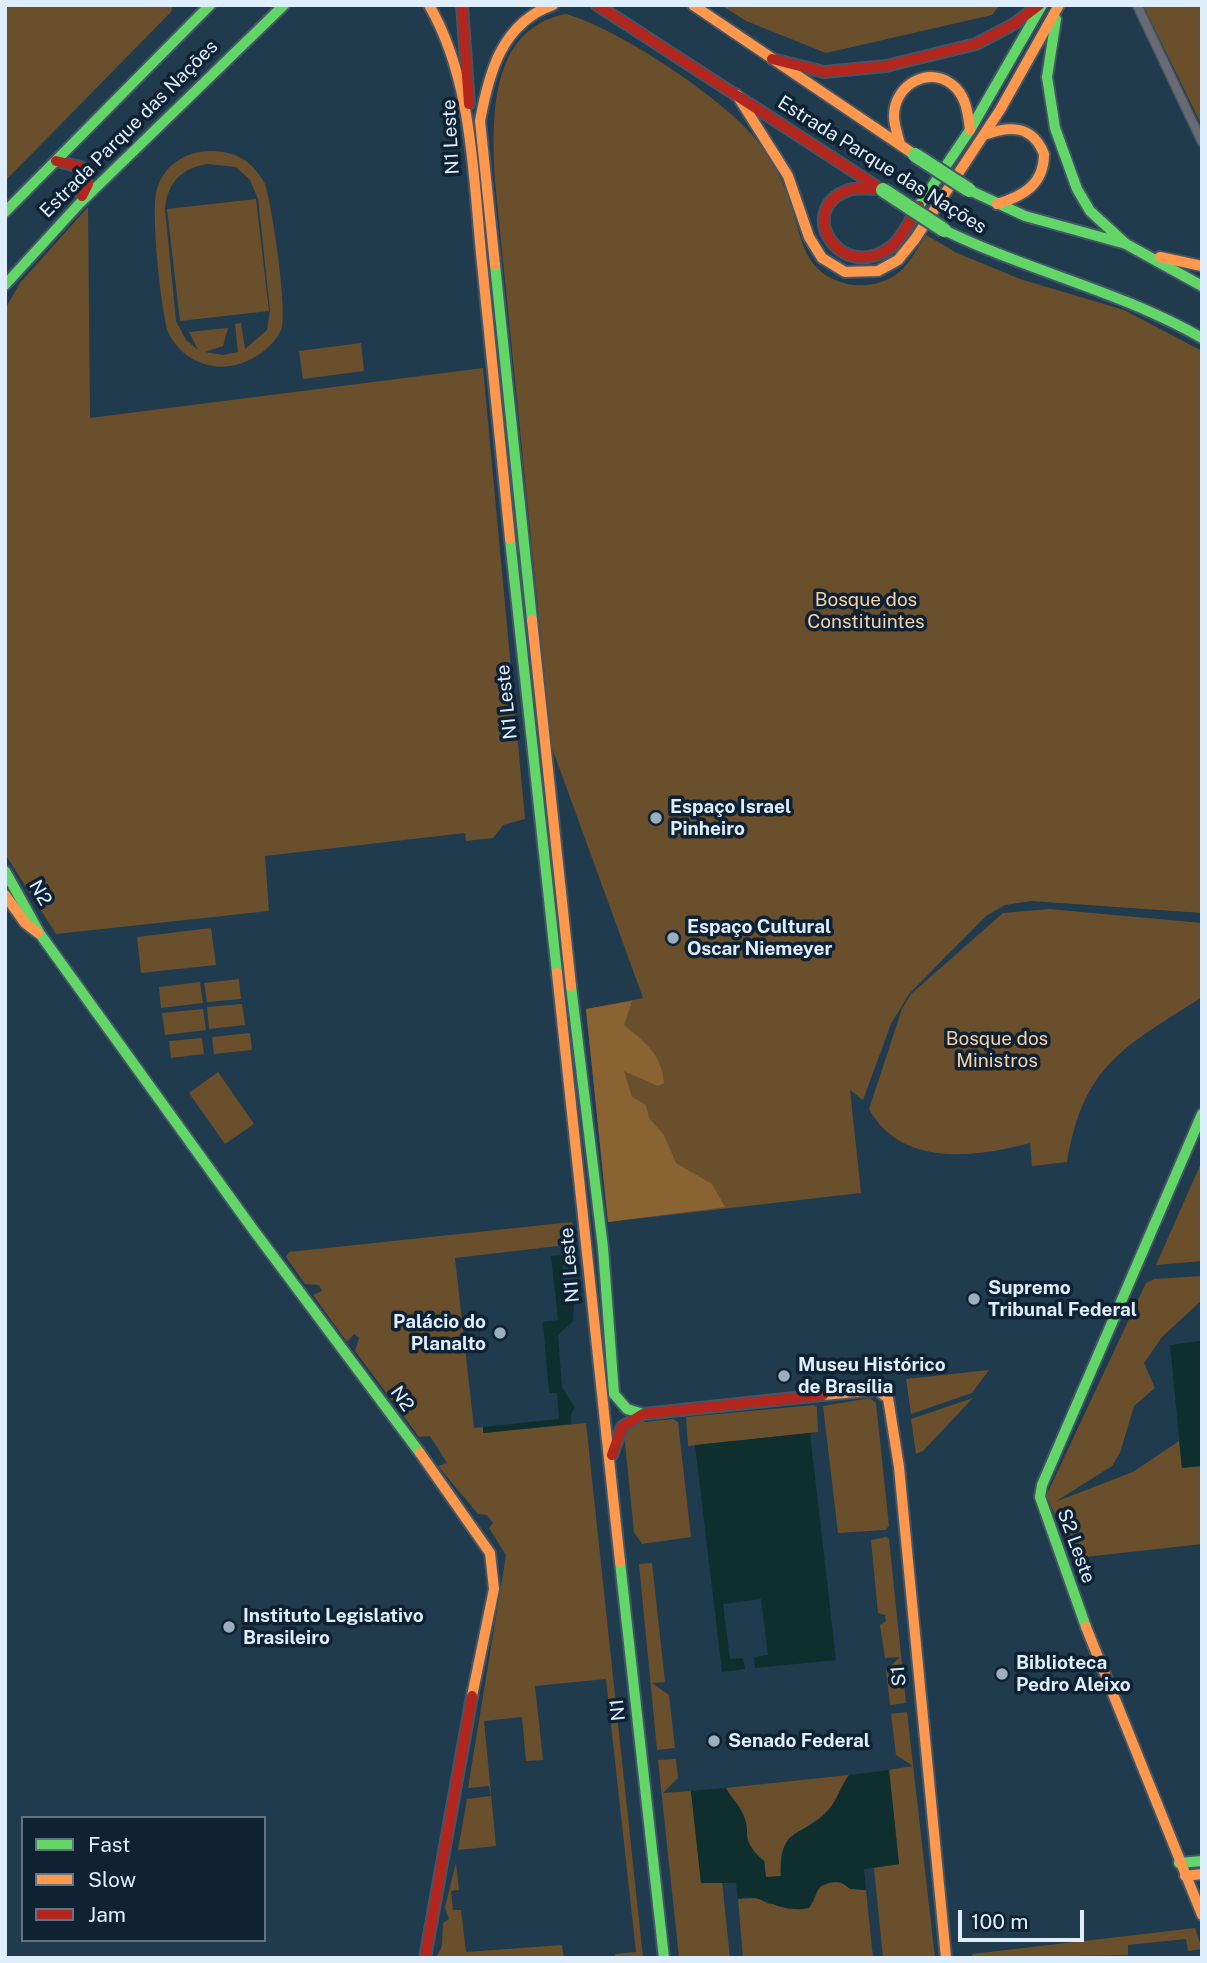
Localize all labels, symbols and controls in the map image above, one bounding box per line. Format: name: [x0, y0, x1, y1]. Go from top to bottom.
street label: Estrada Parque das Nações: [35, 35, 223, 223]
street label: Estrada Parque das Nações: [773, 91, 991, 239]
street label: N1 Leste: [438, 99, 464, 175]
park label: Bosque dos Constituintes: [807, 589, 925, 633]
street label: N1 Leste: [492, 663, 522, 741]
place label: Espaço Israel Pinheiro: [670, 796, 791, 840]
marker: Espaço Israel Pinheiro: [648, 810, 664, 826]
street label: N2: [24, 876, 56, 910]
place label: Espaço Cultural Oscar Niemeyer: [687, 916, 832, 960]
marker: Espaço Cultural Oscar Niemeyer: [665, 930, 681, 946]
park label: Bosque dos Ministros: [946, 1028, 1048, 1072]
street label: N1 Leste: [555, 1227, 585, 1303]
place label: Supremo Tribunal Federal: [988, 1277, 1137, 1321]
marker: Supremo Tribunal Federal: [966, 1291, 982, 1307]
place label: Palácio do Planalto: [393, 1311, 486, 1355]
marker: Palácio do Planalto: [492, 1325, 508, 1341]
place label: Museu Histórico de Brasília: [798, 1354, 946, 1398]
marker: Museu Histórico de Brasília: [776, 1368, 792, 1384]
street label: N2: [385, 1382, 419, 1416]
street label: S2 Leste: [1052, 1506, 1100, 1586]
place label: Instituto Legislativo Brasileiro: [243, 1605, 424, 1649]
marker: Instituto Legislativo Brasileiro: [221, 1619, 237, 1635]
place label: Biblioteca Pedro Aleixo: [1016, 1652, 1131, 1696]
street label: S1: [887, 1665, 911, 1687]
marker: Biblioteca Pedro Aleixo: [994, 1666, 1010, 1682]
street label: N1: [606, 1698, 630, 1722]
place label: Senado Federal: [728, 1730, 870, 1752]
marker: Senado Federal: [706, 1733, 722, 1749]
legend: [21, 1816, 266, 1942]
text: Fast: [88, 1832, 130, 1857]
text: Slow: [88, 1867, 136, 1892]
scale bar: [962, 1896, 1088, 1940]
text: Jam: [88, 1902, 126, 1927]
text: 100 m: [971, 1909, 1028, 1934]

